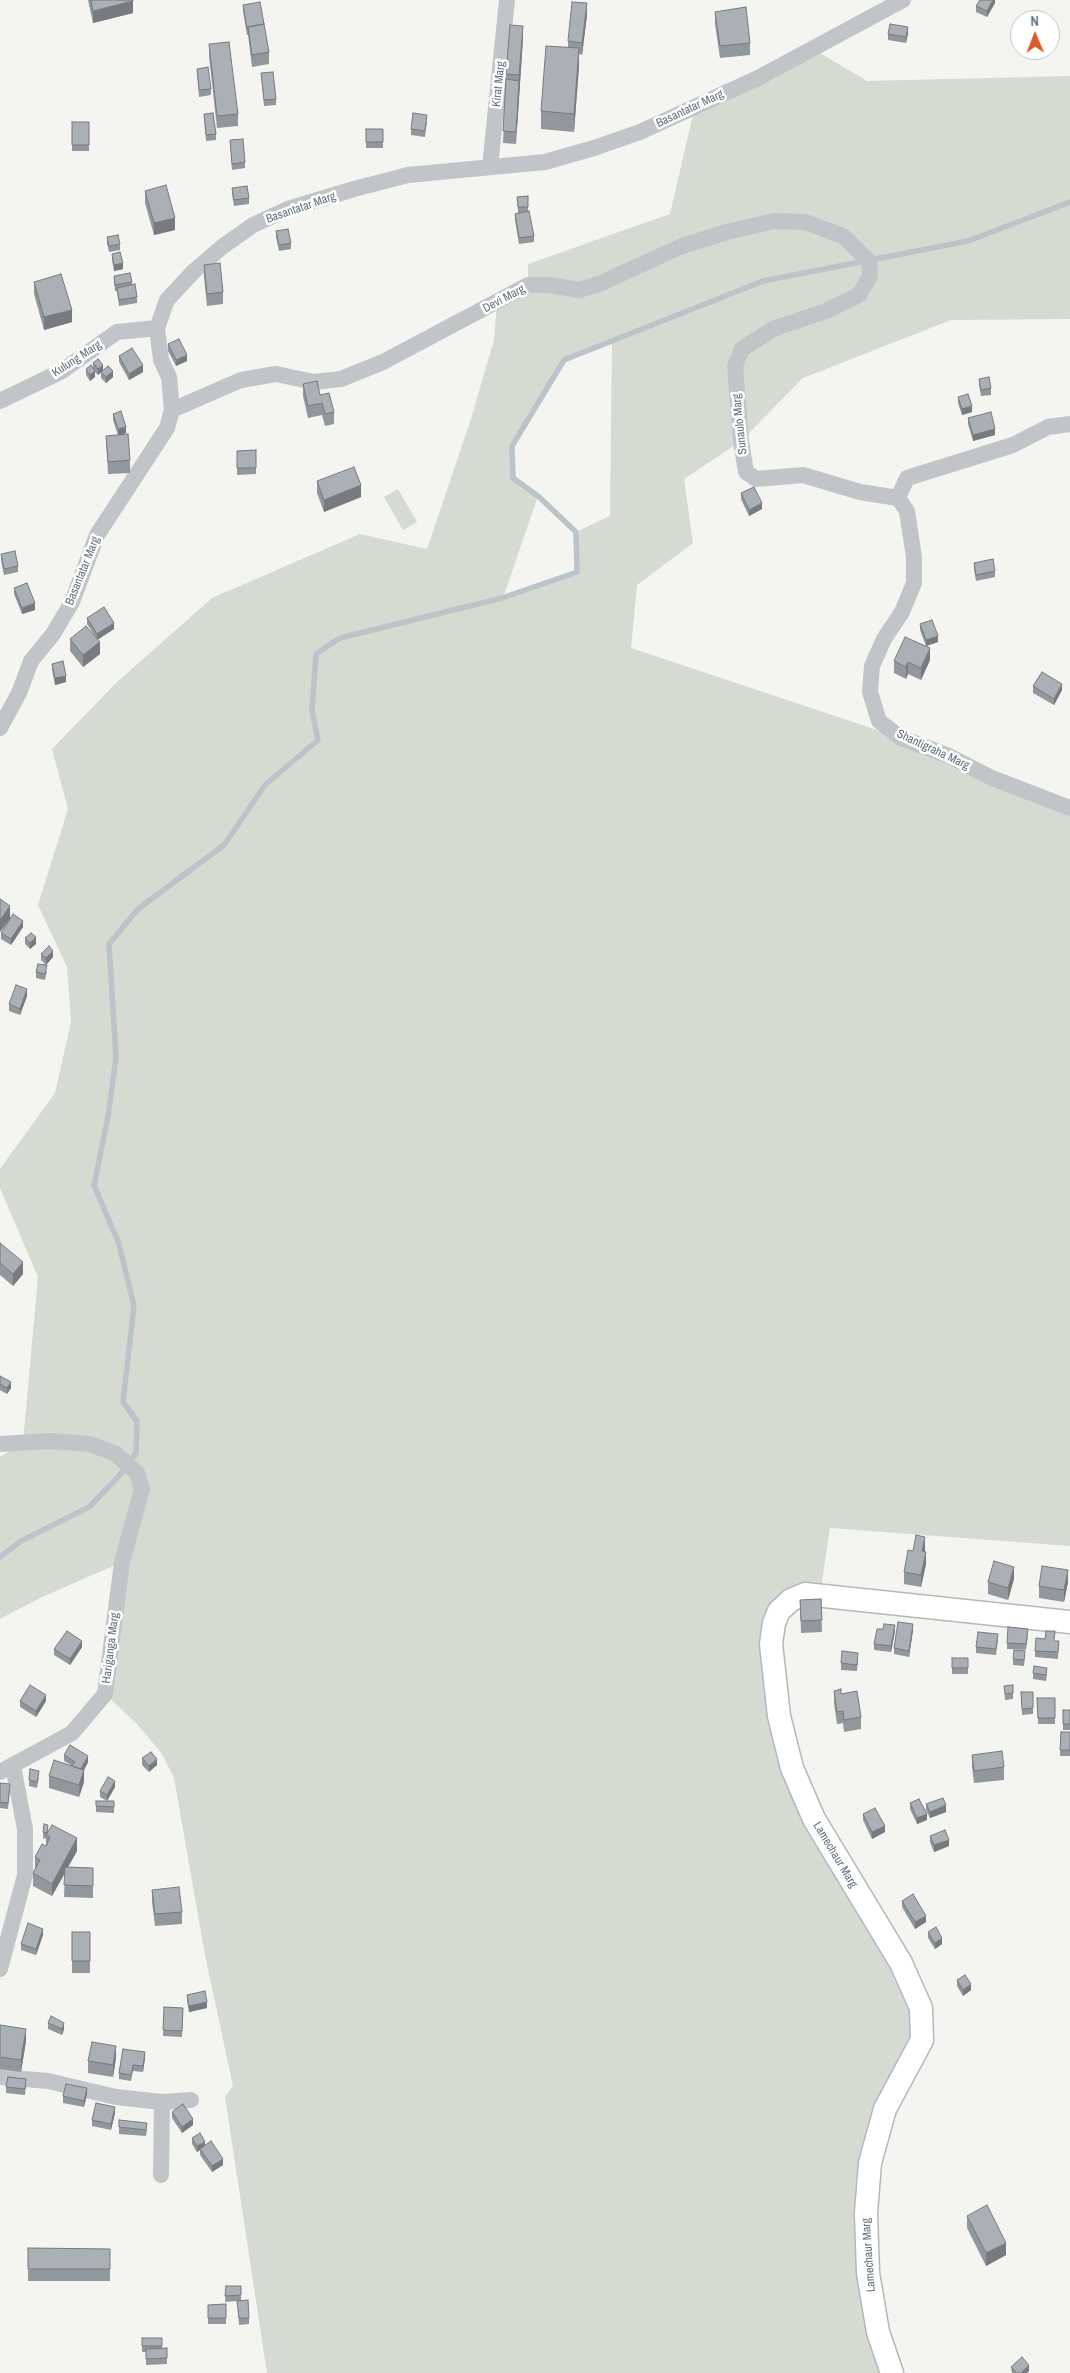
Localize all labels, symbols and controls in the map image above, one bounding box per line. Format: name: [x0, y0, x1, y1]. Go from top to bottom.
north arrow: [1010, 10, 1060, 60]
text: N: [1030, 12, 1039, 30]
street label: Kirat Marg: [489, 60, 509, 108]
street label: Basantatar Marg: [654, 87, 726, 131]
street label: Basantatar Marg: [264, 189, 338, 227]
street label: Devi Marg: [481, 282, 527, 316]
street label: Kulung Marg: [50, 338, 104, 380]
street label: Sunaulo Marg: [730, 393, 750, 455]
street label: Basantatar Marg: [63, 535, 103, 607]
street label: Shantigraha Marg: [894, 727, 972, 773]
street label: Hariganga Marg: [100, 1612, 122, 1684]
street label: Lamechaur Marg: [810, 1819, 860, 1891]
street label: Lamechaur Marg: [859, 2217, 879, 2293]

